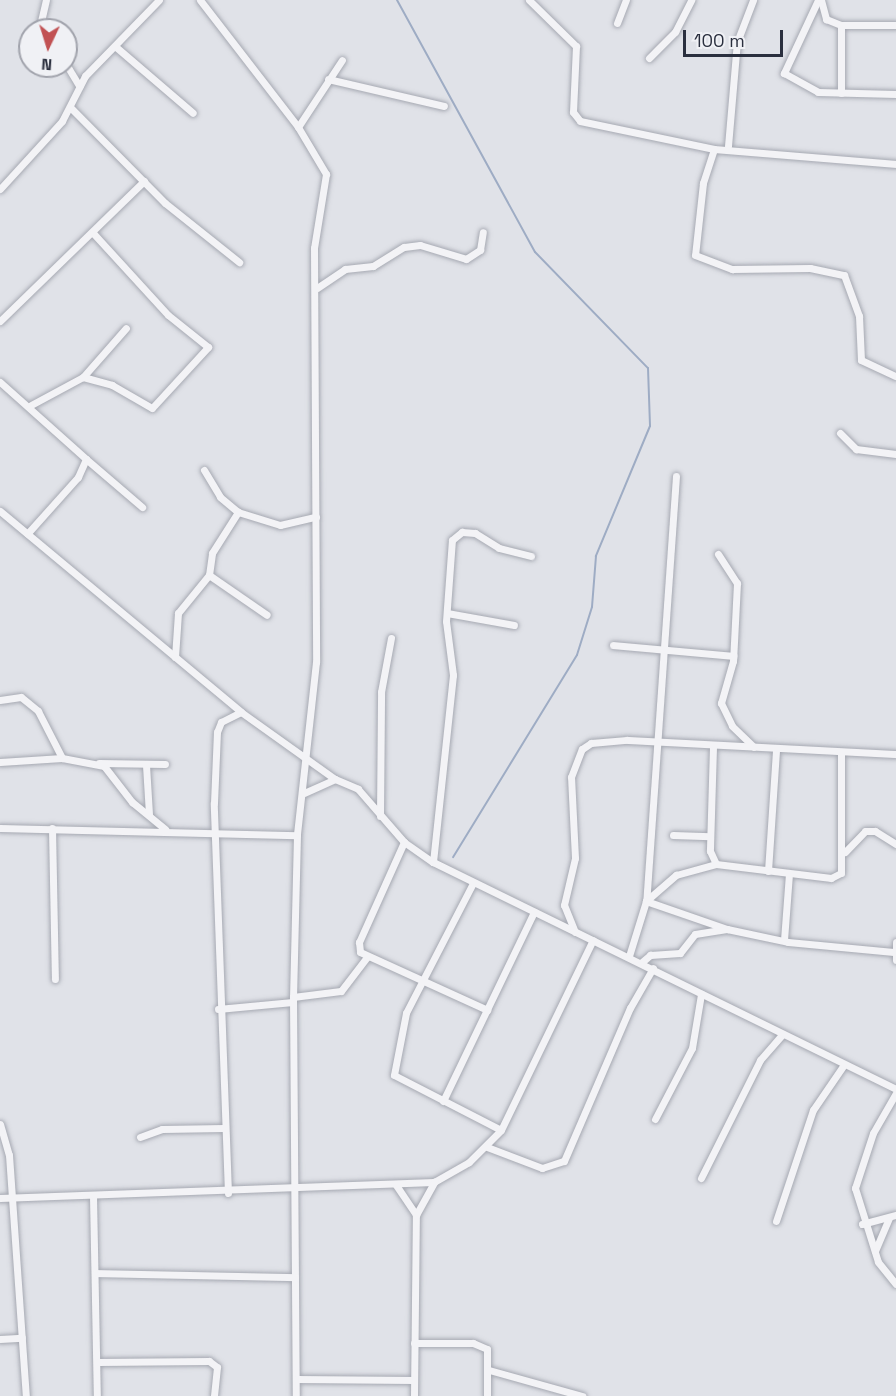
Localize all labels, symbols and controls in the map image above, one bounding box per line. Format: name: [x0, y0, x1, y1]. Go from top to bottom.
north arrow: [18, 18, 78, 78]
scale bar: [686, 18, 786, 56]
text: 100 m: [694, 29, 745, 52]
text: N: [41, 54, 53, 75]

